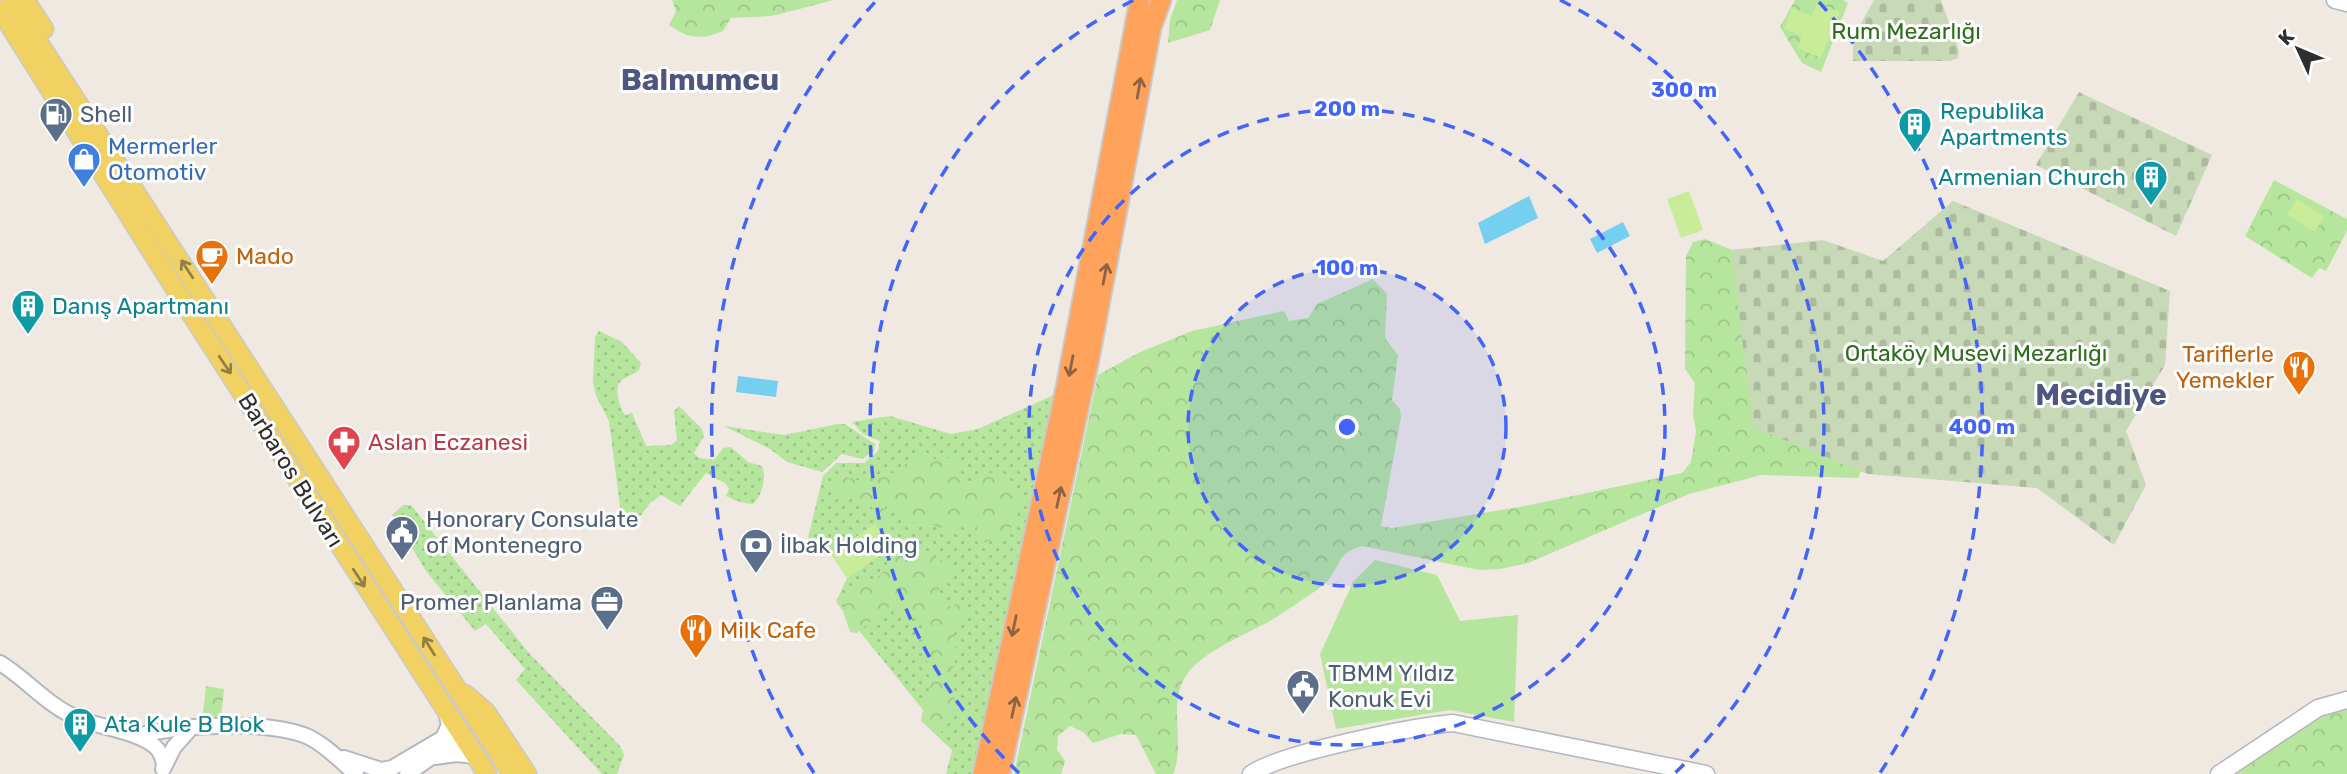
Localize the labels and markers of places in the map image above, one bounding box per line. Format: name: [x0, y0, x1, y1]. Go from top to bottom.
fuel station icon: Shell: [37, 95, 75, 144]
place label: Republika Apartments: [1940, 97, 2067, 151]
place label: Shell: [80, 100, 132, 128]
building icon: Republika Apartments: [1896, 105, 1934, 154]
place label: Mermerler Otomotiv: [108, 132, 217, 186]
shop icon: Mermerler Otomotiv: [65, 140, 103, 189]
building icon: Armenian Church: [2132, 158, 2170, 207]
place label: Armenian Church: [1938, 163, 2126, 191]
cafe icon: Mado: [193, 237, 231, 286]
place label: Mado: [236, 242, 294, 270]
building icon: Danış Apartmanı: [9, 287, 47, 336]
place label: Danış Apartmanı: [52, 292, 229, 320]
place label: Tariflerle Yemekler: [2176, 340, 2274, 394]
restaurant icon: Tariflerle Yemekler: [2280, 348, 2318, 397]
centre of rings: [1335, 415, 1359, 439]
pharmacy icon: Aslan Eczanesi: [325, 423, 363, 472]
place label: Aslan Eczanesi: [368, 428, 528, 456]
place label: Honorary Consulate of Montenegro: [426, 505, 639, 559]
public building icon: Honorary Consulate of Montenegro: [383, 513, 421, 562]
bank icon: İlbak Holding: [737, 526, 775, 575]
place label: İlbak Holding: [780, 531, 918, 559]
office icon: Promer Planlama: [588, 583, 626, 632]
place label: Promer Planlama: [400, 588, 582, 616]
restaurant icon: Milk Cafe: [677, 611, 715, 660]
place label: Milk Cafe: [720, 616, 816, 644]
place label: TBMM Yıldız Konuk Evi: [1328, 659, 1455, 713]
public building icon: TBMM Yıldız Konuk Evi: [1284, 667, 1322, 716]
building icon: Ata Kule B Blok: [61, 705, 99, 754]
place label: Ata Kule B Blok: [104, 710, 265, 738]

